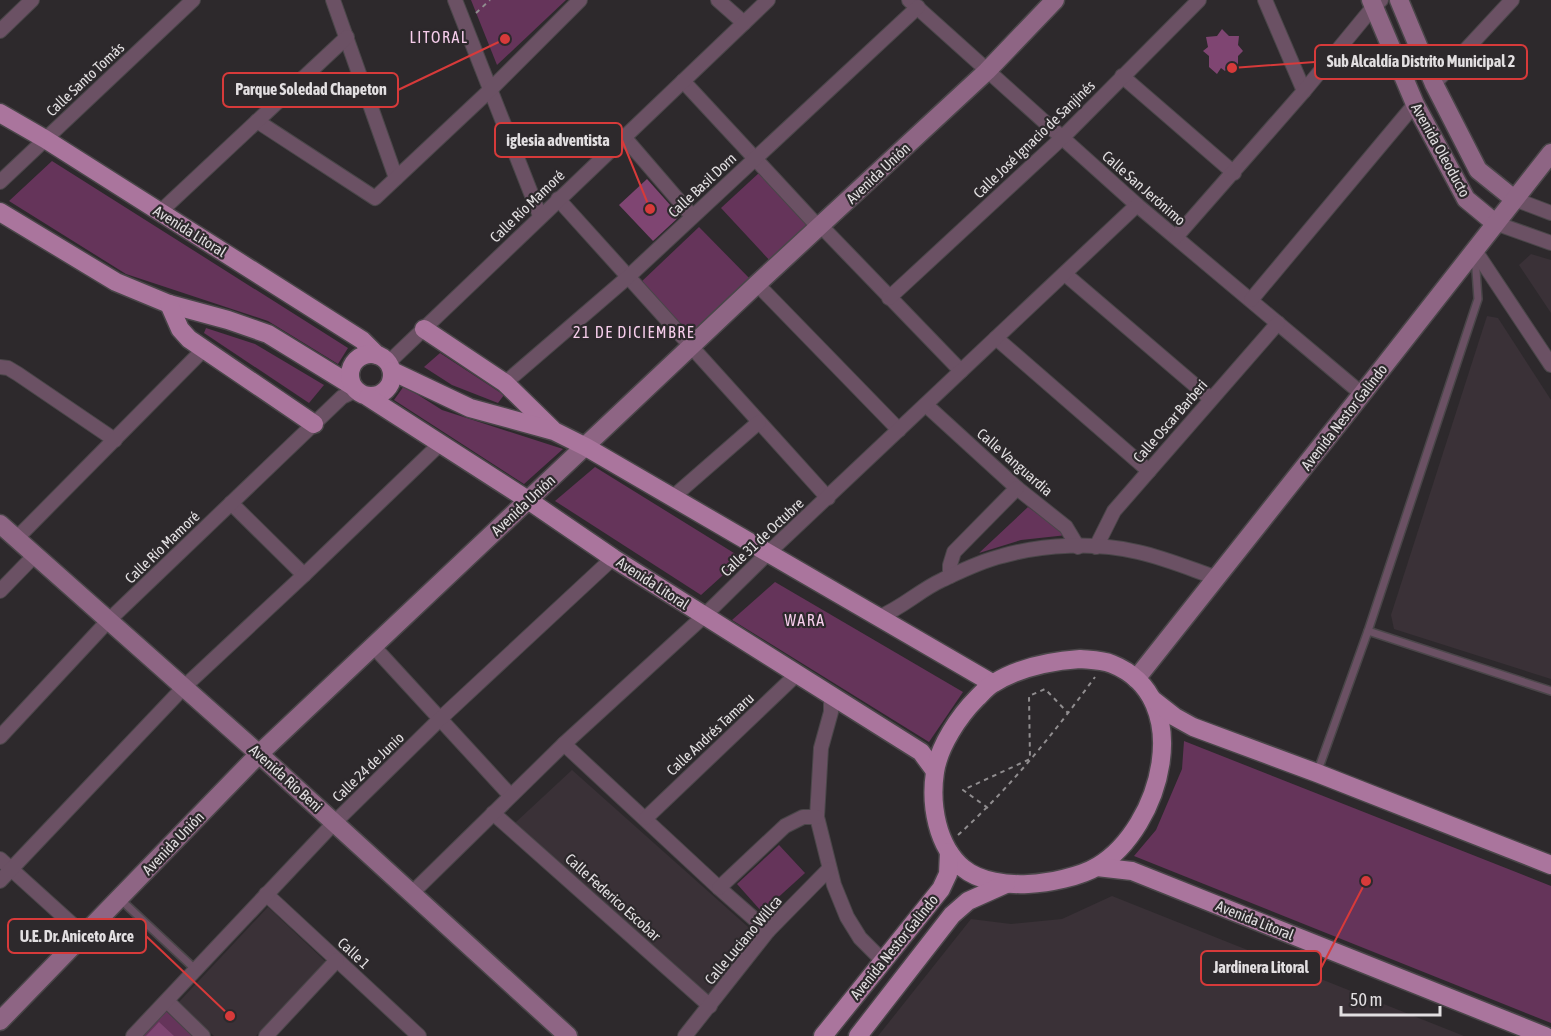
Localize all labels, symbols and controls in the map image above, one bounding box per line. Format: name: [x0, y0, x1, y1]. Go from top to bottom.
district label: LITORAL: [410, 28, 468, 46]
street label: Calle Santo Tomás: [43, 39, 127, 119]
callout: Sub Alcaldía Distrito Municipal 2: [1315, 45, 1527, 79]
text: Sub Alcaldía Distrito Municipal 2: [1327, 52, 1515, 70]
callout: Parque Soledad Chapeton: [223, 73, 398, 107]
street label: Calle José Ignacio de Sanjinés: [970, 77, 1098, 201]
text: Parque Soledad Chapeton: [235, 80, 387, 98]
street label: Avenida Oleoducto: [1408, 100, 1474, 200]
callout: iglesia adventista: [495, 123, 622, 157]
text: iglesia adventista: [506, 131, 610, 149]
street label: Avenida Unión: [843, 139, 913, 207]
street label: Calle San Jerónimo: [1099, 147, 1189, 229]
street label: Calle Basil Dorn: [665, 149, 739, 221]
street label: Calle Río Mamoré: [486, 166, 568, 246]
street label: Avenida Litoral: [150, 202, 230, 260]
district label: 21 DE DICIEMBRE: [573, 323, 695, 341]
street label: Avenida Nestor Galindo: [1297, 361, 1391, 473]
street label: Calle Oscar Barberi: [1130, 376, 1210, 466]
street label: Calle Vanguardia: [974, 425, 1056, 499]
street label: Avenida Unión: [488, 471, 558, 539]
street label: Calle 31 de Octubre: [717, 494, 807, 580]
street label: Calle Río Mamoré: [121, 507, 203, 587]
street label: Avenida Litoral: [614, 553, 692, 613]
district label: WARA: [785, 611, 825, 629]
street label: Calle Andrés Tamaru: [663, 689, 757, 779]
street label: Calle 24 de Junio: [329, 729, 407, 805]
street label: Avenida Río Beni: [246, 741, 326, 815]
street label: Avenida Unión: [139, 808, 207, 878]
street label: Calle Federico Escobar: [562, 850, 664, 945]
street label: Avenida Nestor Galindo: [847, 891, 941, 1003]
street label: Calle Luciano Willca: [701, 892, 785, 988]
street label: Avenida Litoral: [1214, 897, 1297, 943]
callout: U.E. Dr. Aniceto Arce: [8, 919, 146, 953]
text: U.E. Dr. Aniceto Arce: [20, 927, 134, 945]
street label: Calle 1: [335, 934, 373, 972]
callout: Jardinera Litoral: [1201, 951, 1321, 985]
text: Jardinera Litoral: [1212, 958, 1310, 976]
scale bar: [1341, 979, 1440, 1017]
text: 50 m: [1350, 989, 1382, 1010]

